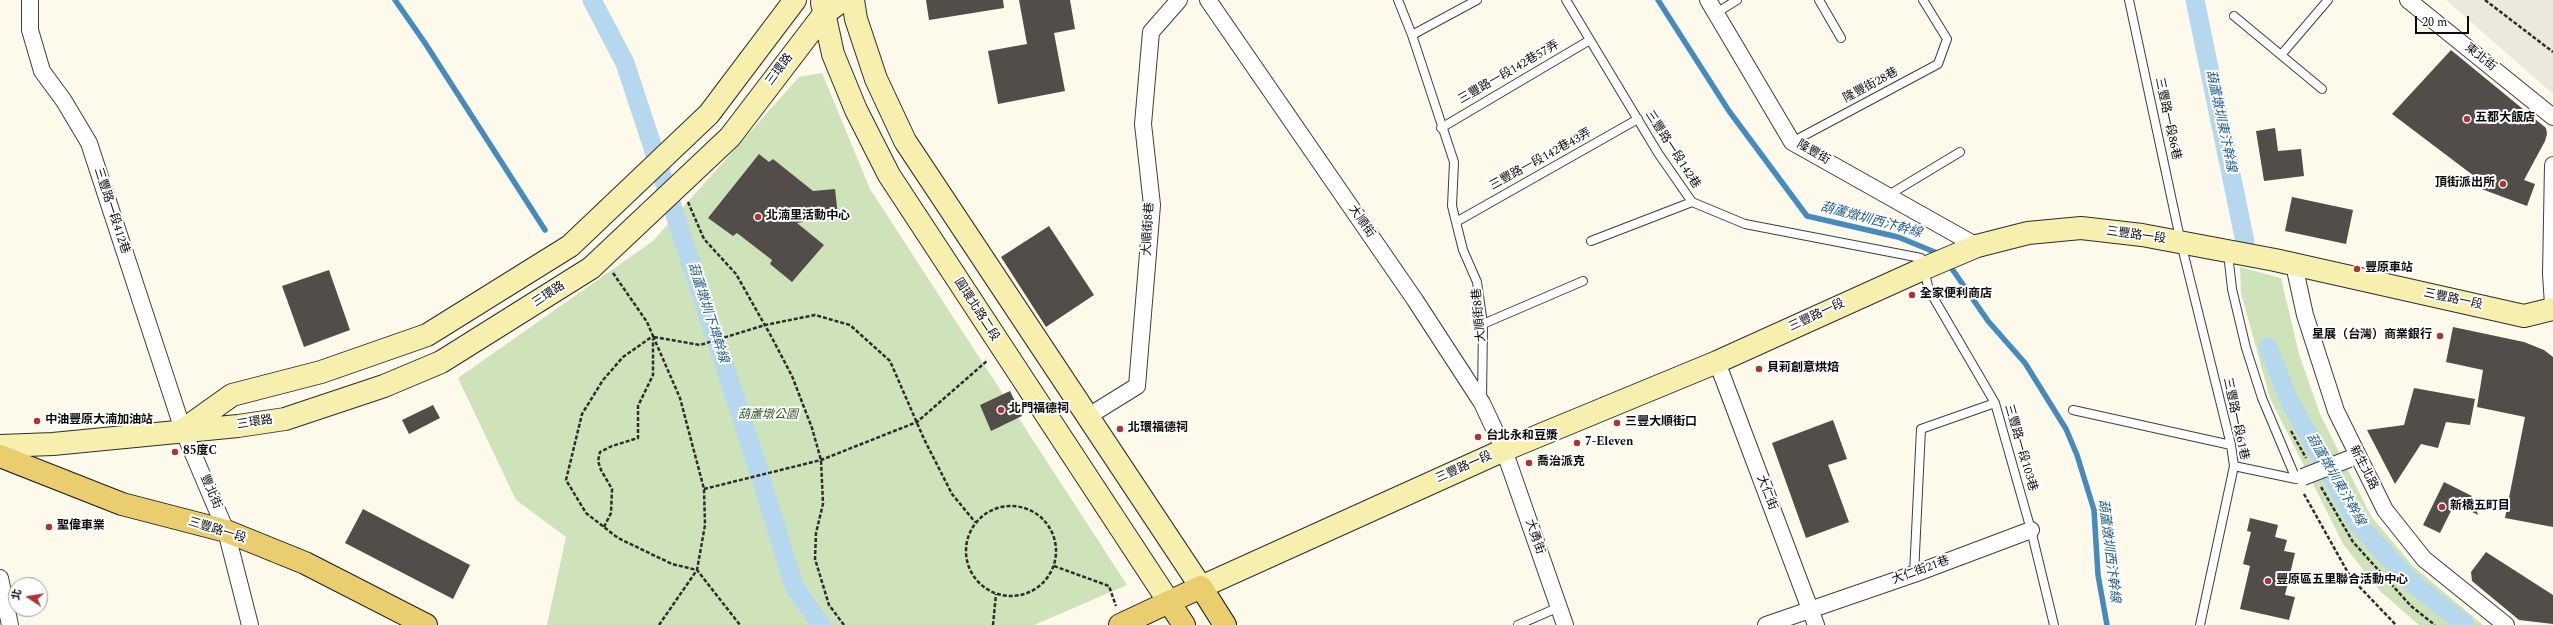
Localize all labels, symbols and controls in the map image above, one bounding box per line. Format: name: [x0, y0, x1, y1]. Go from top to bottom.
scale bar: [2417, 8, 2471, 34]
text: 20 m: [2422, 13, 2447, 32]
street label: 三豐路一段142巷57弄: [1456, 38, 1562, 108]
street label: 東北街: [2461, 41, 2499, 75]
street label: 三環路: [763, 51, 797, 89]
street label: 隆豐街28巷: [1841, 66, 1901, 106]
water label: 葫蘆墩圳東汴幹線: [2202, 69, 2238, 173]
street label: 三豐路一段86巷: [2151, 76, 2183, 162]
street label: 三豐路一段142巷: [1641, 108, 1703, 192]
place label: 五都大飯店: [2475, 112, 2535, 126]
marker: 五都大飯店: [2462, 114, 2472, 124]
street label: 三豐路一段142巷43弄: [1488, 126, 1594, 194]
street label: 隆豐街: [1794, 138, 1832, 168]
street label: 三豐路一段412巷: [90, 166, 132, 256]
place label: 頂街派出所: [2435, 177, 2495, 191]
marker: 頂街派出所: [2498, 179, 2508, 189]
water label: 葫蘆燉圳西汴幹線: [1819, 200, 1923, 242]
street label: 大順街8巷: [1140, 202, 1158, 256]
street label: 大順街: [1345, 203, 1377, 241]
place label: 北湳里活動中心: [766, 210, 850, 224]
marker: 北湳里活動中心: [753, 212, 763, 222]
street label: 三豐路一段: [2105, 225, 2167, 247]
water label: 葫蘆墩圳下埤幹線: [684, 261, 730, 365]
place label: 豐原車站: [2365, 262, 2413, 276]
marker: 豐原車站: [2352, 264, 2362, 274]
street label: 圓環北路二段: [950, 276, 1002, 344]
street label: 三環路: [530, 279, 568, 311]
street label: 大順街8巷: [1470, 287, 1490, 343]
street label: 三豐路一段: [2422, 287, 2484, 313]
place label: 全家便利商店: [1920, 288, 1992, 302]
marker: 全家便利商店: [1907, 290, 1917, 300]
street label: 三豐路一段: [1787, 297, 1847, 335]
place label: 星展（台灣）商業銀行: [2312, 329, 2432, 343]
marker: 星展（台灣）商業銀行: [2435, 331, 2445, 341]
place label: 貝莉創意烘焙: [1767, 362, 1839, 376]
marker: 貝莉創意烘焙: [1754, 364, 1764, 374]
street label: 三豐路一段61巷: [2219, 376, 2251, 462]
place label: 北門福德祠: [1009, 403, 1069, 417]
street label: 三豐路一段103巷: [2001, 403, 2039, 493]
marker: 北門福德祠: [996, 405, 1006, 415]
park label: 葫蘆墩公園: [738, 409, 798, 423]
street label: 三環路: [236, 413, 274, 433]
place label: 中油豐原大湳加油站: [45, 414, 153, 428]
marker: 中油豐原大湳加油站: [32, 416, 42, 426]
place label: 三豐大順街口: [1625, 416, 1697, 430]
marker: 三豐大順街口: [1612, 418, 1622, 428]
place label: 北環福德祠: [1128, 422, 1188, 436]
marker: 北環福德祠: [1115, 424, 1125, 434]
place label: 台北永和豆漿: [1486, 430, 1558, 444]
water label: 葫蘆墩圳東汴幹線: [2302, 431, 2368, 529]
marker: 台北永和豆漿: [1473, 432, 1483, 442]
place label: 7-Eleven: [1585, 436, 1633, 450]
marker: 7-Eleven: [1572, 438, 1582, 448]
street label: 新生北路: [2346, 443, 2380, 493]
place label: 85度C: [183, 445, 217, 459]
marker: 85度C: [170, 447, 180, 457]
street label: 三豐路一段: [1434, 449, 1494, 487]
place label: 喬治派克: [1537, 456, 1585, 470]
marker: 喬治派克: [1524, 458, 1534, 468]
street label: 豐北街: [196, 473, 224, 511]
street label: 大仁街: [1753, 474, 1779, 512]
water label: 葫蘆燉圳西汴幹線: [2094, 498, 2122, 604]
place label: 新橋五町目: [2450, 500, 2510, 514]
marker: 新橋五町目: [2437, 502, 2447, 512]
street label: 三豐路一段: [186, 515, 248, 547]
street label: 大勇街: [1521, 518, 1547, 556]
place label: 聖偉車業: [57, 520, 105, 534]
marker: 聖偉車業: [44, 522, 54, 532]
street label: 大仁街21巷: [1890, 554, 1952, 588]
place label: 豐原區五里聯合活動中心: [2276, 574, 2408, 588]
marker: 豐原區五里聯合活動中心: [2263, 576, 2273, 586]
north arrow: [8, 577, 48, 617]
text: 北: [7, 587, 26, 602]

